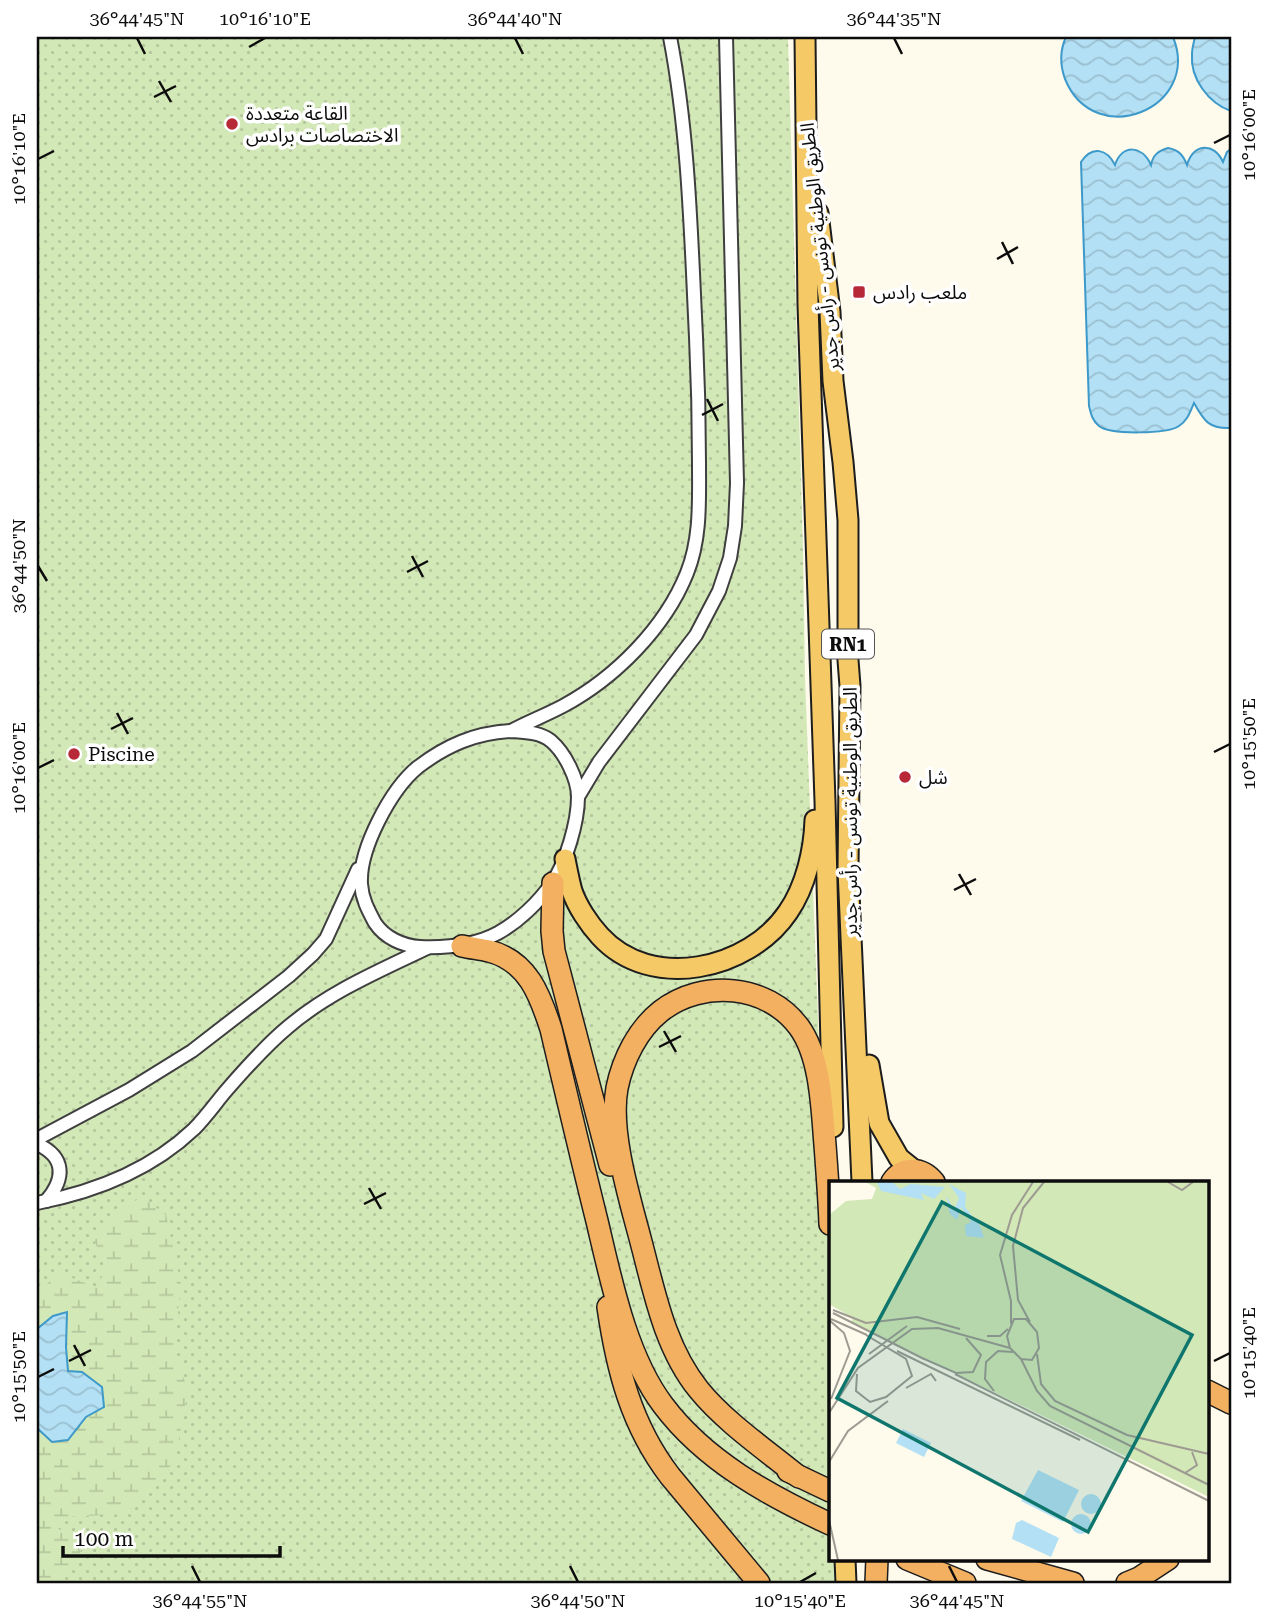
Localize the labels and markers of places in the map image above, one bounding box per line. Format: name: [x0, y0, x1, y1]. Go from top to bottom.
place label: القاعة متعددة الاختصاصات برادس: [246, 102, 399, 147]
marker: القاعة متعددة الاختصاصات برادس: [224, 116, 240, 132]
place label: ملعب رادس: [873, 281, 967, 304]
marker: ملعب رادس: [851, 284, 867, 300]
place label: Piscine: [88, 743, 155, 766]
marker: Piscine: [66, 746, 82, 762]
place label: شل: [919, 766, 948, 789]
marker: شل: [897, 769, 913, 785]

